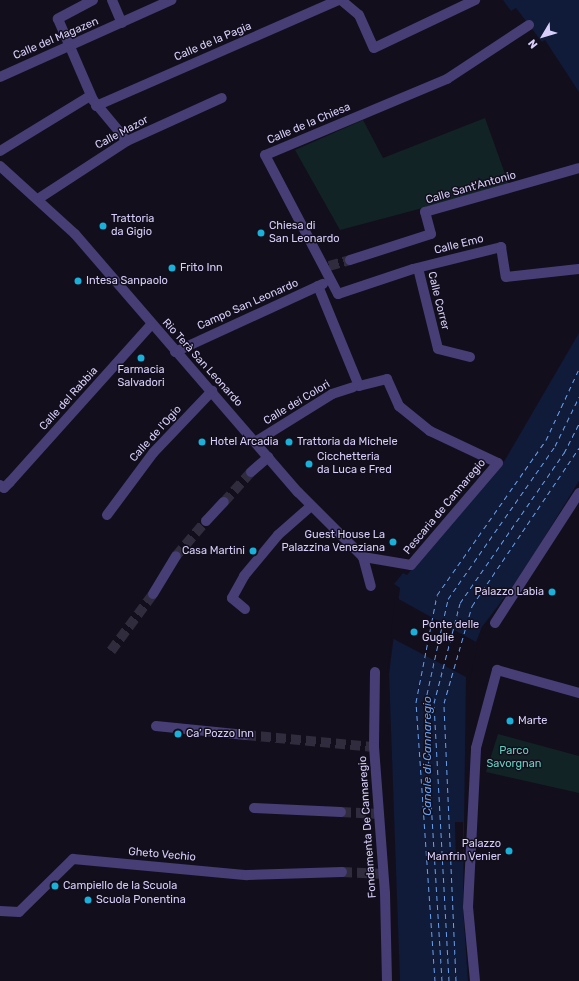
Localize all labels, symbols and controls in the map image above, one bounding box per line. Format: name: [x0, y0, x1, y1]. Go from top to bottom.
street label: Calle del Magazen: [11, 15, 101, 63]
north arrow: [523, 16, 563, 56]
street label: Calle de la Pagia: [172, 20, 254, 64]
text: N: [526, 37, 541, 51]
street label: Calle de la Chiesa: [265, 101, 353, 147]
street label: Calle Mazor: [93, 113, 151, 153]
street label: Calle Sant'Antonio: [424, 169, 518, 207]
place label: Trattoria da Gigio: [111, 213, 154, 239]
place label: Chiesa di San Leonardo: [269, 220, 339, 246]
marker: Trattoria da Gigio: [98, 221, 108, 231]
marker: Chiesa di San Leonardo: [256, 228, 266, 238]
street label: Calle Emo: [433, 233, 485, 257]
place label: Frito Inn: [180, 261, 223, 275]
marker: Frito Inn: [167, 263, 177, 273]
street label: Calle Correr: [424, 270, 452, 332]
place label: Intesa Sanpaolo: [86, 274, 168, 288]
marker: Intesa Sanpaolo: [73, 276, 83, 286]
street label: Campo San Leonardo: [195, 277, 301, 333]
street label: Rio Terà San Leonardo: [159, 316, 245, 410]
marker: Farmacia Salvadori: [136, 353, 146, 363]
place label: Farmacia Salvadori: [117, 364, 165, 390]
street label: Calle del Rabbia: [37, 365, 101, 433]
street label: Calle dei Colori: [261, 378, 333, 428]
street label: Calle de l'Ogio: [127, 403, 185, 465]
place label: Hotel Arcadia: [210, 435, 279, 449]
place label: Trattoria da Michele: [297, 435, 398, 449]
marker: Hotel Arcadia: [197, 437, 207, 447]
marker: Trattoria da Michele: [284, 437, 294, 447]
place label: Cicchetteria da Luca e Fred: [317, 451, 392, 477]
street label: Pescaria de Cannaregio: [401, 457, 489, 557]
marker: Cicchetteria da Luca e Fred: [304, 459, 314, 469]
place label: Guest House La Palazzina Veneziana: [281, 529, 385, 555]
marker: Guest House La Palazzina Veneziana: [388, 537, 398, 547]
place label: Casa Martini: [182, 544, 245, 558]
marker: Casa Martini: [248, 546, 258, 556]
place label: Palazzo Labia: [475, 585, 544, 599]
marker: Palazzo Labia: [547, 587, 557, 597]
place label: Ponte delle Guglie: [422, 619, 479, 645]
marker: Ponte delle Guglie: [409, 627, 419, 637]
water label: Canale di Cannaregio: [421, 696, 435, 816]
place label: Marte: [518, 714, 547, 728]
marker: Marte: [505, 716, 515, 726]
place label: Ca’ Pozzo Inn: [186, 727, 254, 741]
marker: Ca’ Pozzo Inn: [173, 729, 183, 739]
park label: Parco Savorgnan: [486, 745, 542, 771]
street label: Fondamenta De Cannaregio: [356, 755, 380, 899]
place label: Palazzo Manfrin Venier: [427, 838, 501, 864]
street label: Gheto Vechio: [127, 845, 197, 865]
marker: Palazzo Manfrin Venier: [504, 846, 514, 856]
place label: Campiello de la Scuola: [63, 879, 177, 893]
marker: Campiello de la Scuola: [50, 881, 60, 891]
place label: Scuola Ponentina: [96, 893, 186, 907]
marker: Scuola Ponentina: [83, 895, 93, 905]

